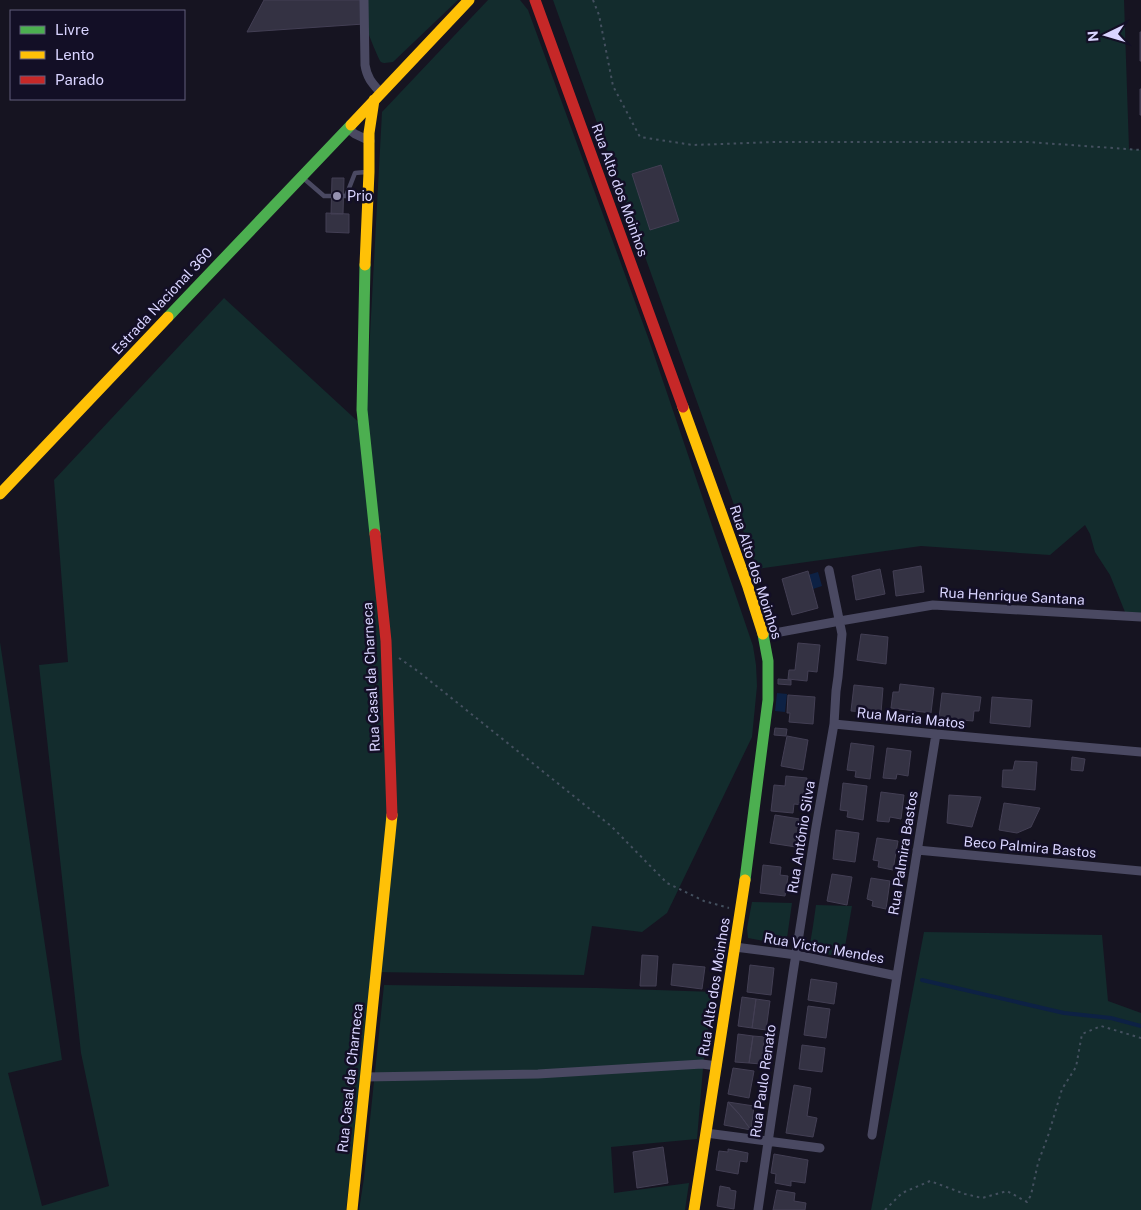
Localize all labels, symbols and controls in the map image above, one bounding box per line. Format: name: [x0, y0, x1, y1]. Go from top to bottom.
legend: [10, 10, 185, 100]
north arrow: [1081, 10, 1131, 60]
text: Livre: [55, 21, 89, 38]
text: N: [1085, 30, 1101, 42]
text: Lento: [55, 46, 94, 63]
text: Parado: [55, 71, 104, 88]
street label: Rua Alto dos Moinhos: [589, 121, 651, 259]
place label: Prio: [347, 188, 373, 204]
marker: Prio: [331, 190, 343, 202]
street label: Estrada Nacional 360: [108, 244, 216, 358]
street label: Rua Alto dos Moinhos: [727, 503, 785, 641]
street label: Rua Henrique Santana: [939, 584, 1085, 608]
street label: Rua Casal da Charneca: [359, 602, 383, 752]
street label: Rua Maria Matos: [856, 704, 966, 732]
street label: Rua António Silva: [784, 780, 818, 894]
street label: Rua Palmira Bastos: [885, 790, 921, 916]
street label: Beco Palmira Bastos: [963, 833, 1097, 861]
street label: Rua Alto dos Moinhos: [695, 917, 733, 1057]
street label: Rua Victor Mendes: [762, 930, 886, 966]
street label: Rua Casal da Charneca: [334, 1003, 366, 1153]
street label: Rua Paulo Renato: [747, 1023, 779, 1139]

